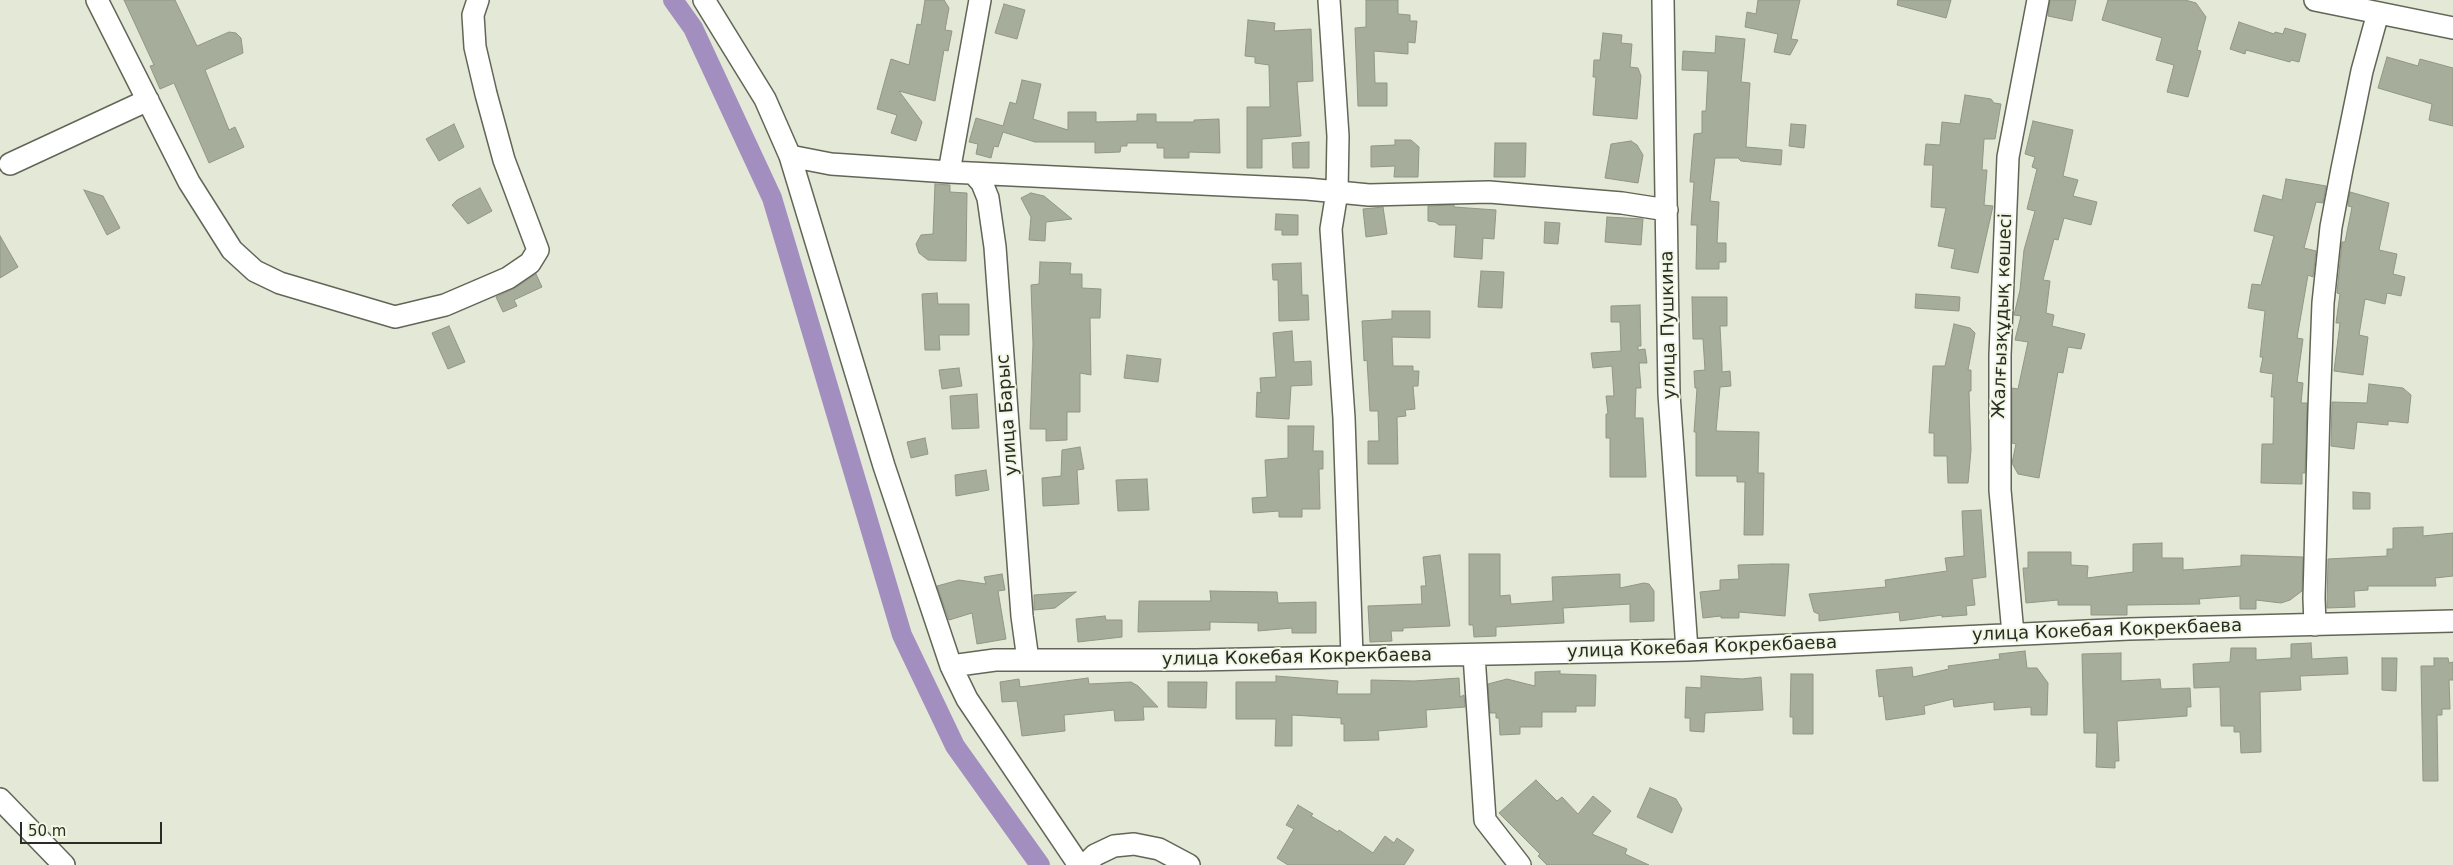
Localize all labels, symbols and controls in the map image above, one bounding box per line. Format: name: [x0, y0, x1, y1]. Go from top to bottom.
street label: Жалғызқұдық көшесі: [1989, 213, 2017, 419]
street label: улица Пушкина: [1657, 250, 1681, 400]
street label: улица Барыс: [993, 354, 1023, 476]
street label: улица Кокебая Кокрекбаева: [1972, 615, 2242, 647]
street label: улица Кокебая Кокрекбаева: [1567, 632, 1837, 664]
street label: улица Кокебая Кокрекбаева: [1162, 645, 1432, 671]
scale bar: [22, 812, 165, 844]
text: 50 m: [28, 822, 66, 840]

